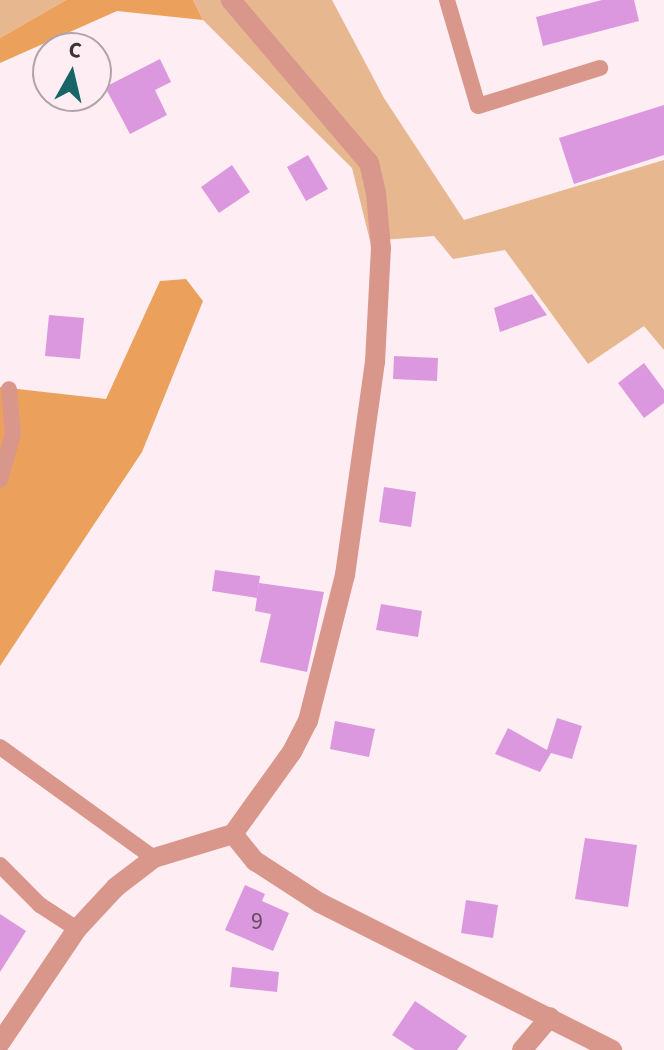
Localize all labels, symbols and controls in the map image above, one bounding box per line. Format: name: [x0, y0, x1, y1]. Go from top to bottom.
north arrow: [32, 32, 112, 112]
text: С: [66, 33, 84, 67]
house number: 9: [251, 908, 263, 936]

